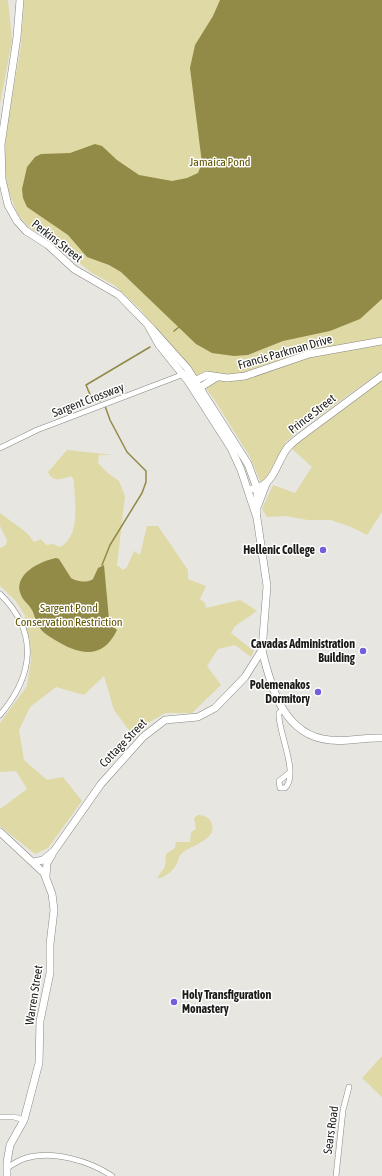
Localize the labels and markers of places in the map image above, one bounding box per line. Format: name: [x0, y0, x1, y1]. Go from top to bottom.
place label: Hellenic College: [243, 543, 316, 557]
marker: Hellenic College: [318, 545, 328, 555]
place label: Cavadas Administration Building: [251, 637, 356, 665]
marker: Cavadas Administration Building: [358, 646, 368, 656]
place label: Polemenakos Dormitory: [250, 678, 311, 706]
marker: Polemenakos Dormitory: [313, 687, 323, 697]
place label: Holy Transfiguration Monastery: [182, 988, 272, 1016]
marker: Holy Transfiguration Monastery: [169, 997, 179, 1007]

